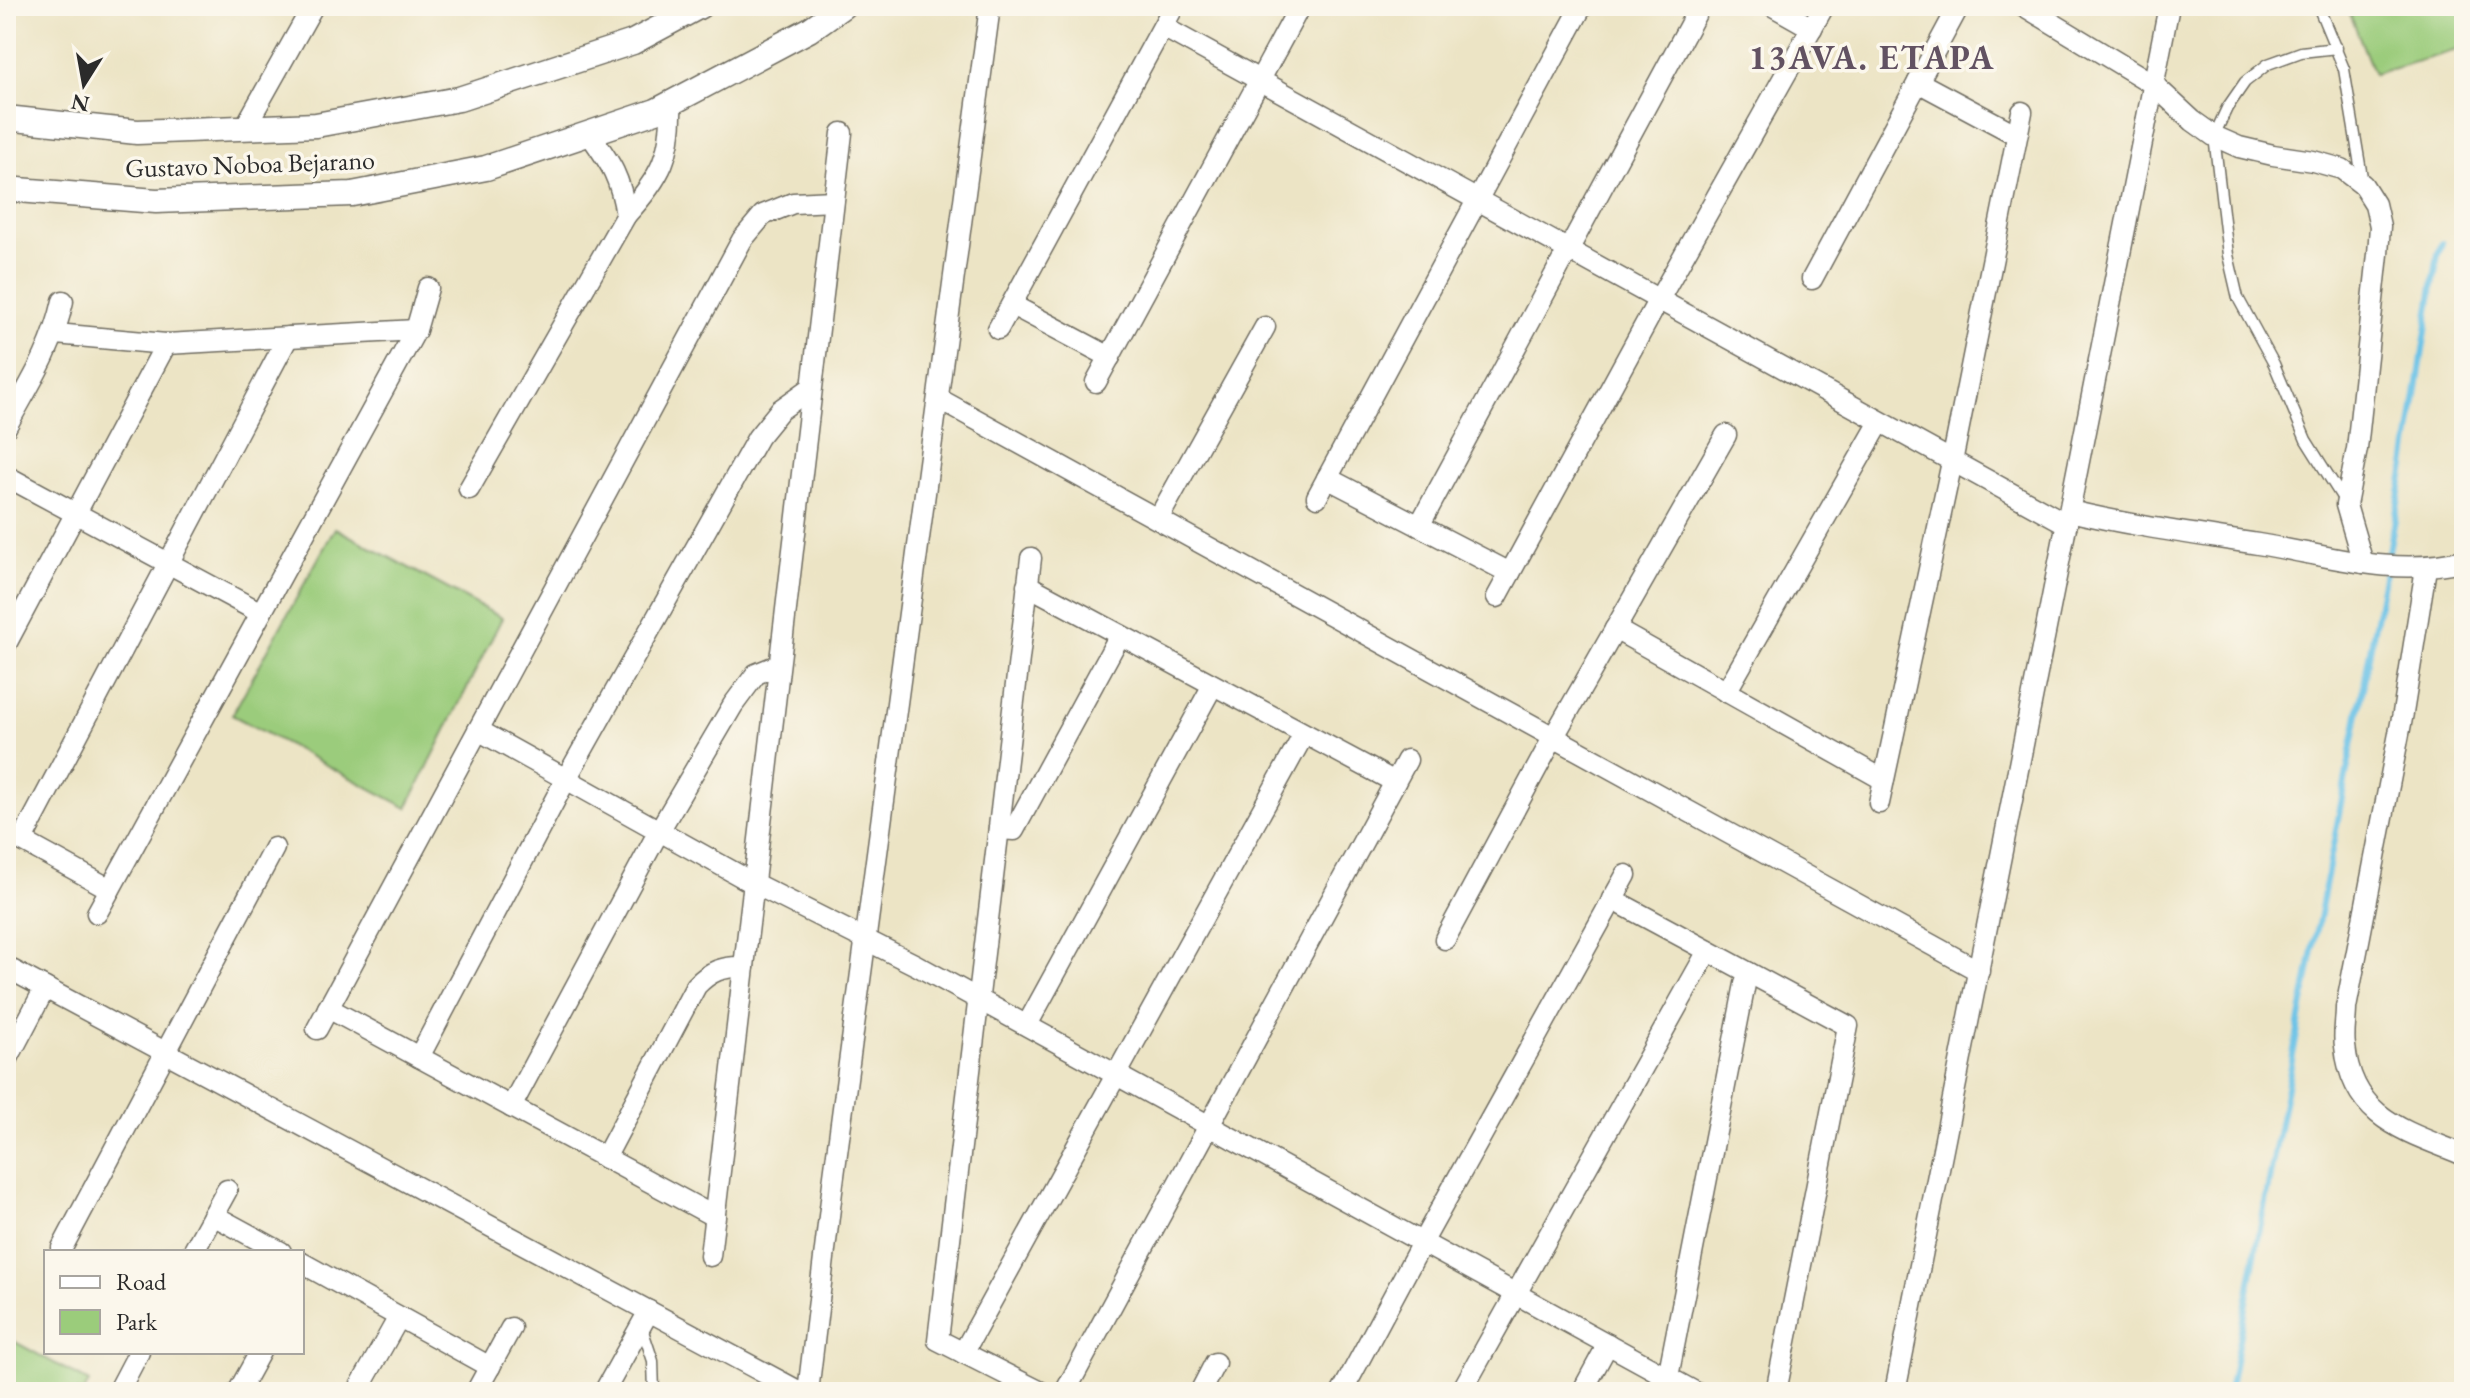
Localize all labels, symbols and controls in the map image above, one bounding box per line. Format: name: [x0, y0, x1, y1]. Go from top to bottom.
district label: 13AVA. ETAPA: [1748, 35, 1996, 79]
north arrow: [44, 44, 124, 124]
text: N: [69, 87, 92, 119]
street label: Gustavo Noboa Bejarano: [124, 143, 376, 185]
legend: [44, 1250, 304, 1354]
text: Road: [116, 1266, 167, 1297]
text: Park: [116, 1306, 158, 1337]

